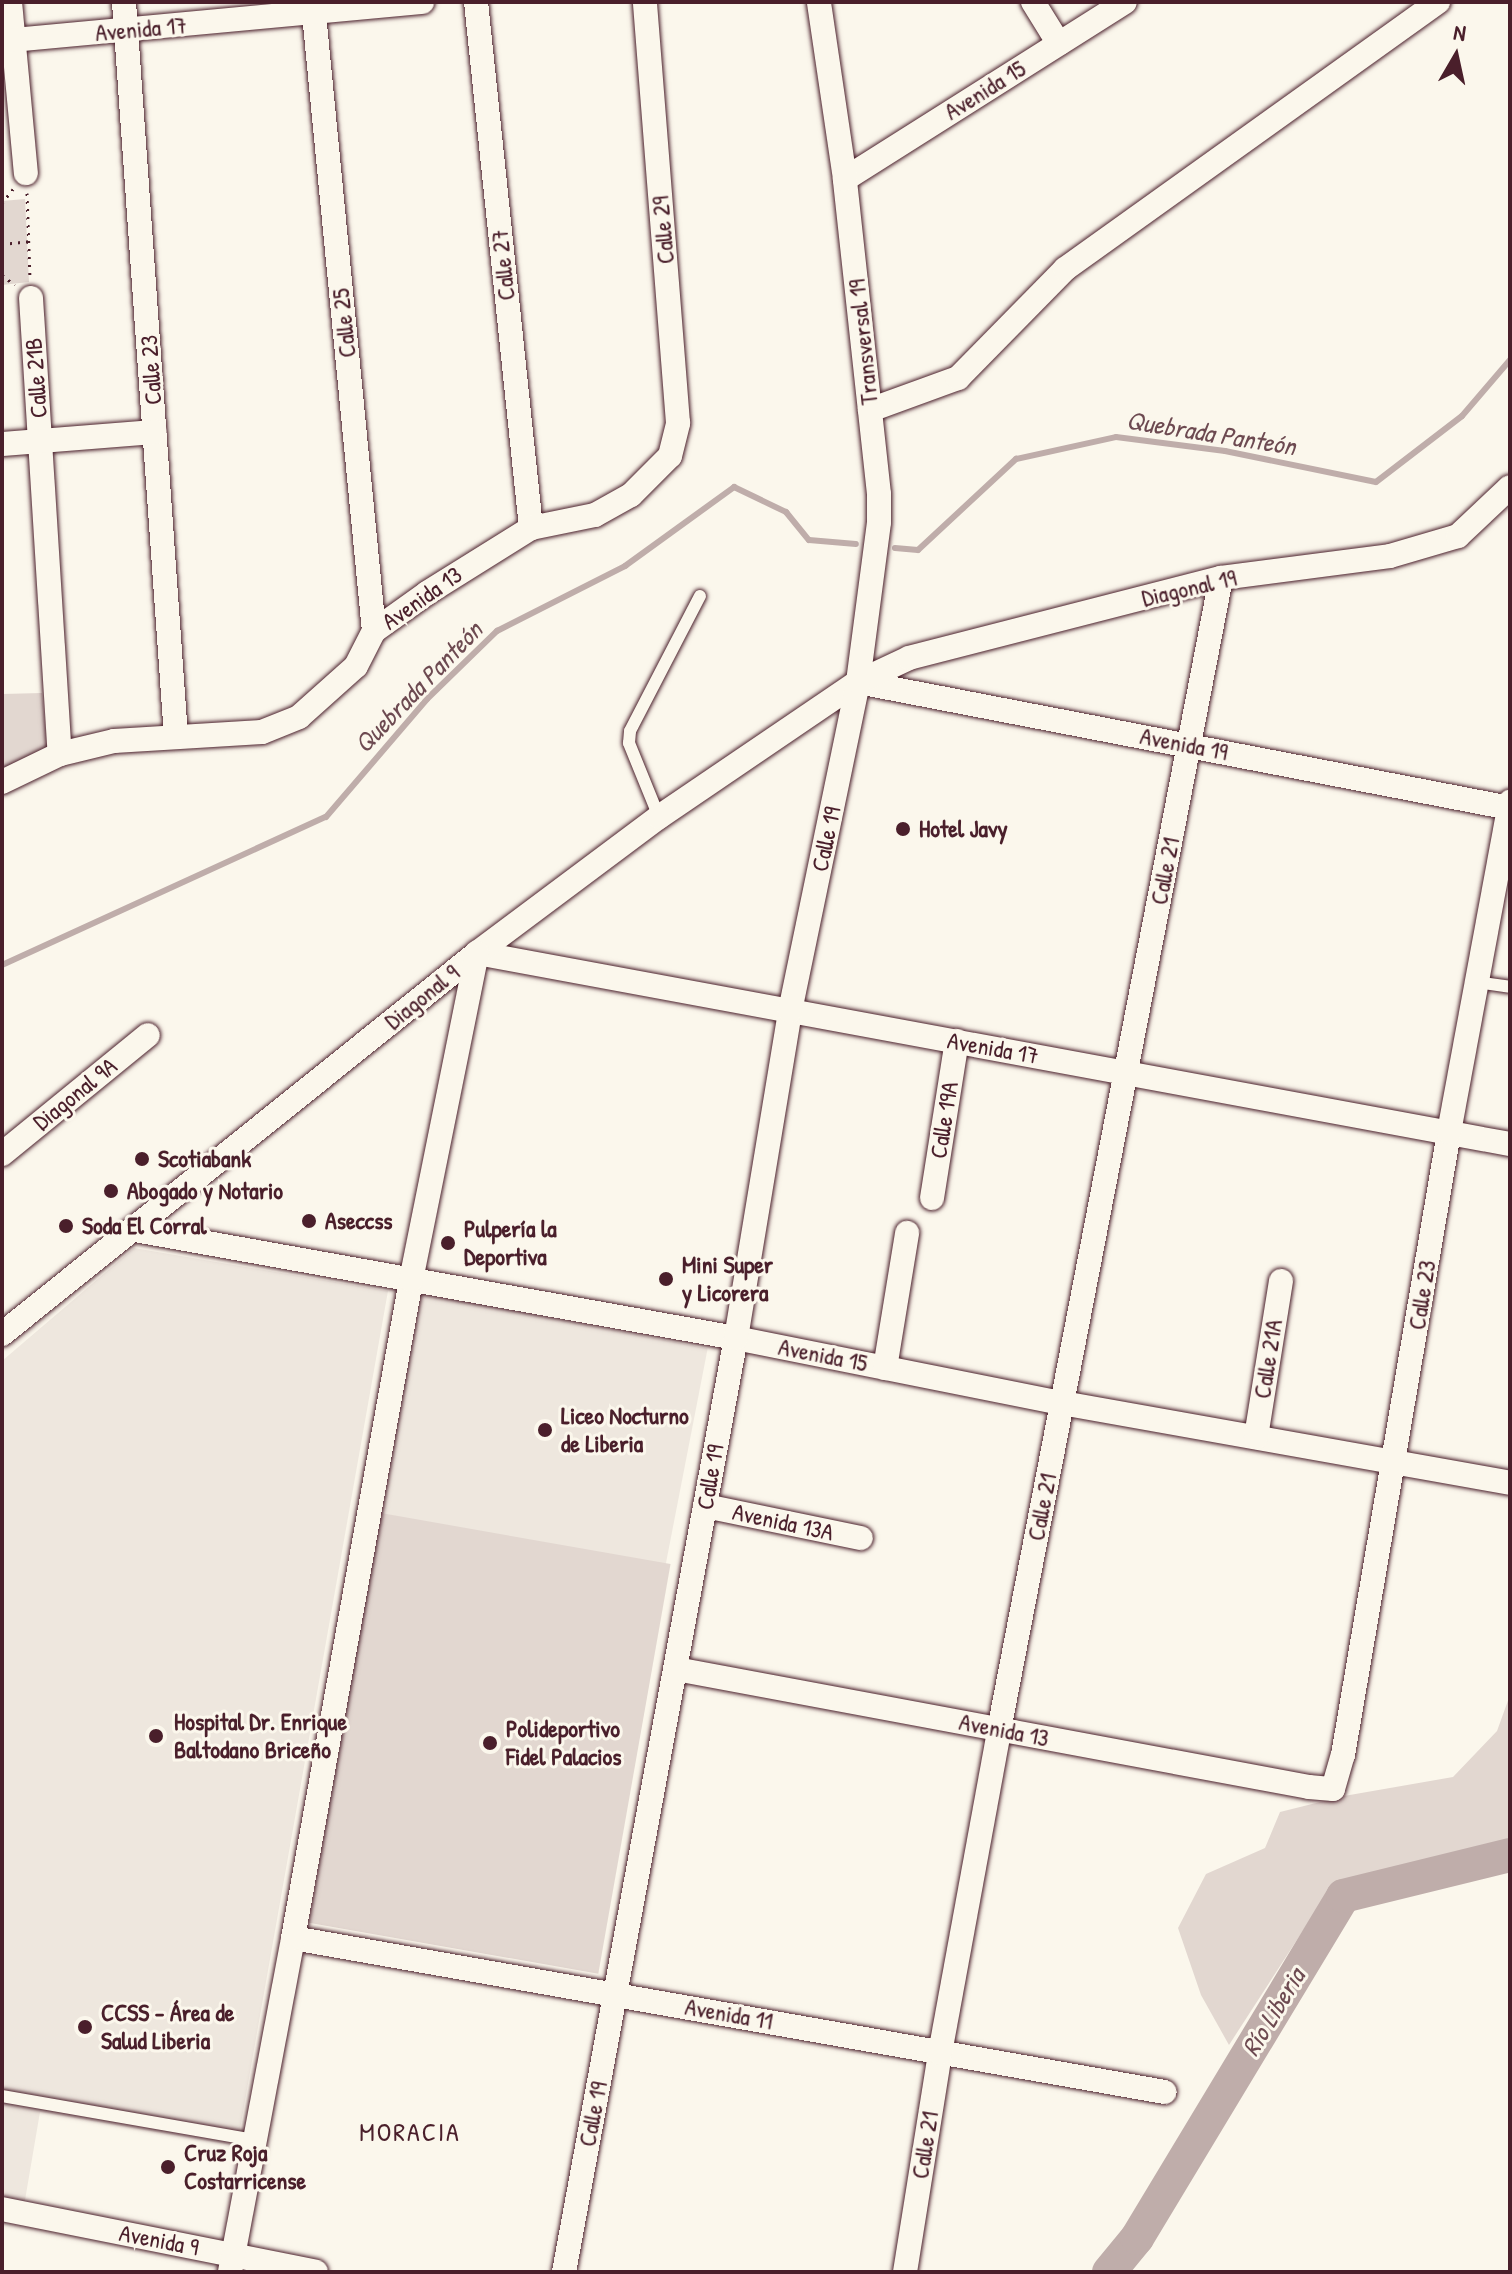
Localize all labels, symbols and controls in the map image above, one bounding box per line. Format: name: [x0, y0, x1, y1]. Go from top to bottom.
street label: Avenida 17: [94, 11, 188, 47]
north arrow: [1416, 16, 1496, 96]
text: N: [1452, 17, 1468, 48]
street label: Avenida 15: [939, 54, 1031, 126]
street label: Calle 29: [646, 195, 680, 265]
street label: Calle 27: [485, 228, 521, 302]
street label: Transversal 19: [842, 278, 884, 406]
street label: Calle 25: [326, 287, 362, 359]
street label: Calle 23: [134, 334, 168, 406]
street label: Calle 21B: [19, 337, 53, 419]
water label: Quebrada Panteón: [1124, 404, 1298, 462]
street label: Avenida 13: [377, 560, 467, 636]
street label: Diagonal 19: [1139, 563, 1239, 613]
water label: Quebrada Panteón: [347, 615, 489, 759]
street label: Avenida 19: [1138, 721, 1230, 767]
street label: Calle 19: [805, 804, 847, 874]
place label: Hotel Javy: [919, 815, 1008, 843]
marker: Hotel Javy: [894, 820, 912, 838]
street label: Calle 21: [1144, 835, 1186, 907]
street label: Diagonal 9: [379, 958, 465, 1036]
street label: Avenida 17: [945, 1026, 1041, 1070]
street label: Diagonal 9A: [27, 1052, 123, 1136]
street label: Calle 19A: [924, 1080, 964, 1160]
place label: Scotiabank: [158, 1145, 251, 1173]
marker: Scotiabank: [133, 1150, 151, 1168]
place label: Abogado y Notario: [127, 1177, 283, 1205]
marker: Abogado y Notario: [102, 1182, 120, 1200]
place label: Aseccss: [325, 1207, 393, 1235]
place label: Soda El Corral: [82, 1212, 207, 1240]
marker: Aseccss: [300, 1212, 318, 1230]
place label: Pulpería la Deportiva: [464, 1215, 557, 1271]
marker: Soda El Corral: [57, 1217, 75, 1235]
marker: Pulpería la Deportiva: [439, 1234, 457, 1252]
place label: Mini Super y Licorera: [682, 1251, 773, 1307]
street label: Calle 23: [1402, 1258, 1442, 1332]
marker: Mini Super y Licorera: [657, 1270, 675, 1288]
street label: Calle 21A: [1248, 1317, 1288, 1401]
street label: Avenida 15: [776, 1332, 870, 1378]
place label: Liceo Nocturno de Liberia: [561, 1402, 689, 1458]
marker: Liceo Nocturno de Liberia: [536, 1421, 554, 1439]
street label: Calle 19: [690, 1442, 730, 1512]
street label: Calle 21: [1021, 1471, 1063, 1543]
street label: Avenida 13A: [730, 1497, 836, 1547]
street label: Avenida 13: [957, 1707, 1051, 1753]
place label: Hospital Dr. Enrique Baltodano Briceño: [174, 1708, 347, 1764]
place label: Polideportivo Fidel Palacios: [506, 1715, 622, 1771]
marker: Hospital Dr. Enrique Baltodano Briceño: [145, 1725, 167, 1747]
marker: Polideportivo Fidel Palacios: [481, 1734, 499, 1752]
water label: Río Liberia: [1235, 1963, 1311, 2061]
street label: Avenida 11: [683, 1992, 775, 2036]
place label: CCSS - Área de Salud Liberia: [101, 1999, 234, 2055]
marker: CCSS - Área de Salud Liberia: [76, 2018, 94, 2036]
street label: Calle 19: [573, 2079, 613, 2149]
street label: Calle 21: [905, 2109, 945, 2181]
district label: MORACIA: [359, 2116, 461, 2148]
place label: Cruz Roja Costarricense: [184, 2139, 306, 2195]
marker: Cruz Roja Costarricense: [159, 2158, 177, 2176]
street label: Avenida 9: [117, 2218, 201, 2262]

